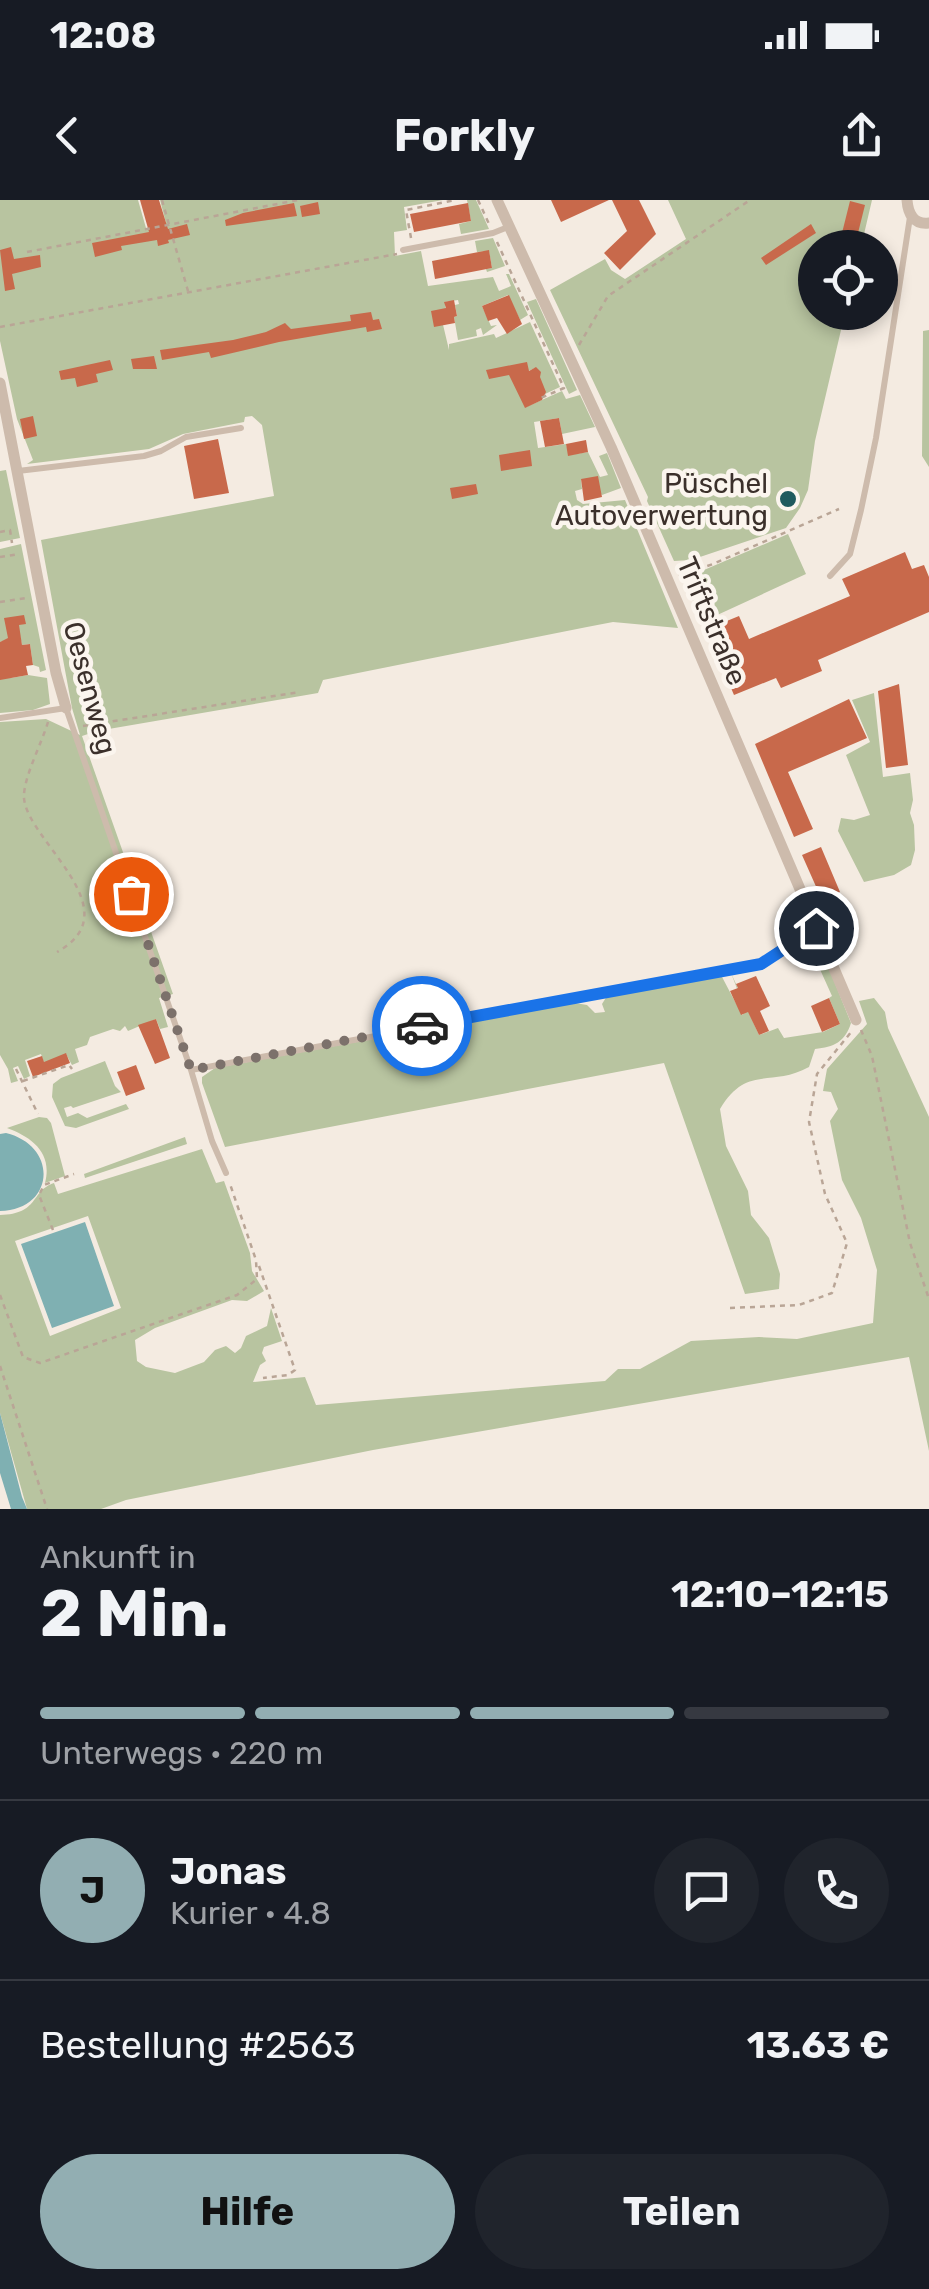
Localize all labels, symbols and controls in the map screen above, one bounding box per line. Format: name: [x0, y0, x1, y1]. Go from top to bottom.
text: 12:08: [50, 12, 156, 58]
icon: back: [40, 108, 95, 163]
icon: share: [834, 108, 889, 163]
text: Forkly: [394, 109, 535, 162]
map controls: [798, 230, 898, 330]
button: locate: [798, 230, 898, 330]
place label: Püschel Autoverwertung: [555, 467, 768, 532]
marker: Püschel Autoverwertung: [777, 488, 799, 510]
street label: Triftstraße: [670, 552, 754, 690]
street label: Oesenweg: [56, 618, 124, 758]
pin: [89, 852, 174, 937]
icon: bag: [104, 867, 159, 922]
pin: [774, 886, 859, 971]
icon: home: [789, 901, 844, 956]
courier: [372, 976, 472, 1076]
icon: car: [395, 999, 450, 1054]
text: Ankunft in: [40, 1538, 196, 1576]
text: 12:10–12:15: [671, 1571, 889, 1617]
text: 2 Min.: [40, 1575, 229, 1652]
text: Unterwegs · 220 m: [40, 1734, 323, 1772]
button: chat: [654, 1838, 759, 1943]
button: phone: [784, 1838, 889, 1943]
text: Jonas: [170, 1848, 287, 1894]
text: J: [80, 1867, 105, 1913]
text: Kurier · 4.8: [170, 1894, 331, 1932]
text: Bestellung #2563: [40, 2022, 356, 2068]
text: 13.63 €: [747, 2022, 889, 2068]
button: Hilfe: [40, 2154, 455, 2269]
button: Teilen: [475, 2154, 889, 2269]

